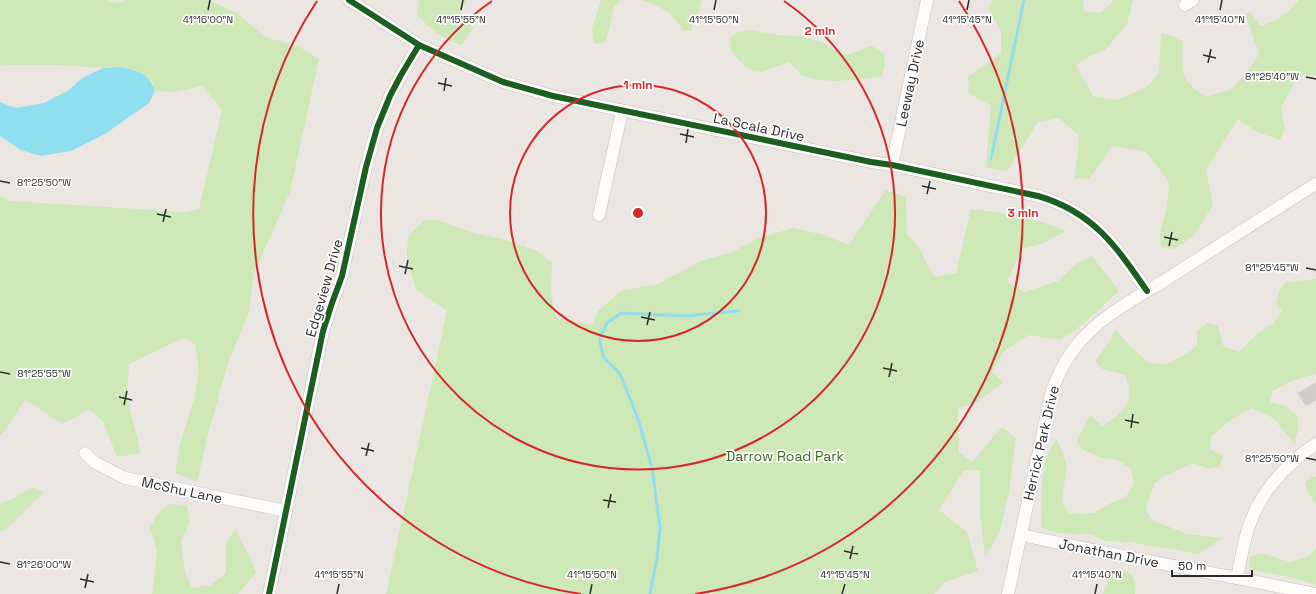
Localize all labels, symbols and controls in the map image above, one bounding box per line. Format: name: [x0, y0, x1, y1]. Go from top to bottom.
text: 41°16'00"N: [183, 13, 233, 26]
text: 41°15'55"N: [436, 13, 486, 26]
text: 41°15'50"N: [689, 13, 739, 26]
text: 41°15'45"N: [942, 13, 992, 26]
text: 41°15'40"N: [1195, 13, 1245, 26]
text: 2 min: [804, 23, 836, 39]
street label: Leeway Drive: [892, 38, 928, 128]
text: 81°25'40"W: [1245, 70, 1299, 83]
text: 1 min: [623, 77, 653, 93]
street label: La Scala Drive: [712, 109, 806, 145]
text: 81°25'50"W: [17, 176, 71, 189]
text: 3 min: [1007, 205, 1039, 221]
centre of rings: [631, 206, 645, 220]
street label: Edgeview Drive: [301, 237, 347, 339]
text: 81°25'45"W: [1245, 261, 1299, 274]
text: 81°25'55"W: [17, 367, 71, 380]
street label: Herrick Park Drive: [1019, 384, 1063, 502]
park label: Darrow Road Park: [726, 447, 844, 465]
text: 81°25'50"W: [1245, 452, 1299, 465]
street label: McShu Lane: [140, 473, 224, 507]
street label: Jonathan Drive: [1057, 534, 1161, 572]
scale bar: [1172, 552, 1252, 578]
text: 81°26'00"W: [17, 558, 72, 571]
text: 50 m: [1178, 558, 1206, 574]
text: 41°15'55"N: [314, 568, 364, 581]
text: 41°15'50"N: [567, 568, 617, 581]
text: 41°15'45"N: [820, 568, 870, 581]
text: 41°15'40"N: [1072, 568, 1122, 581]

